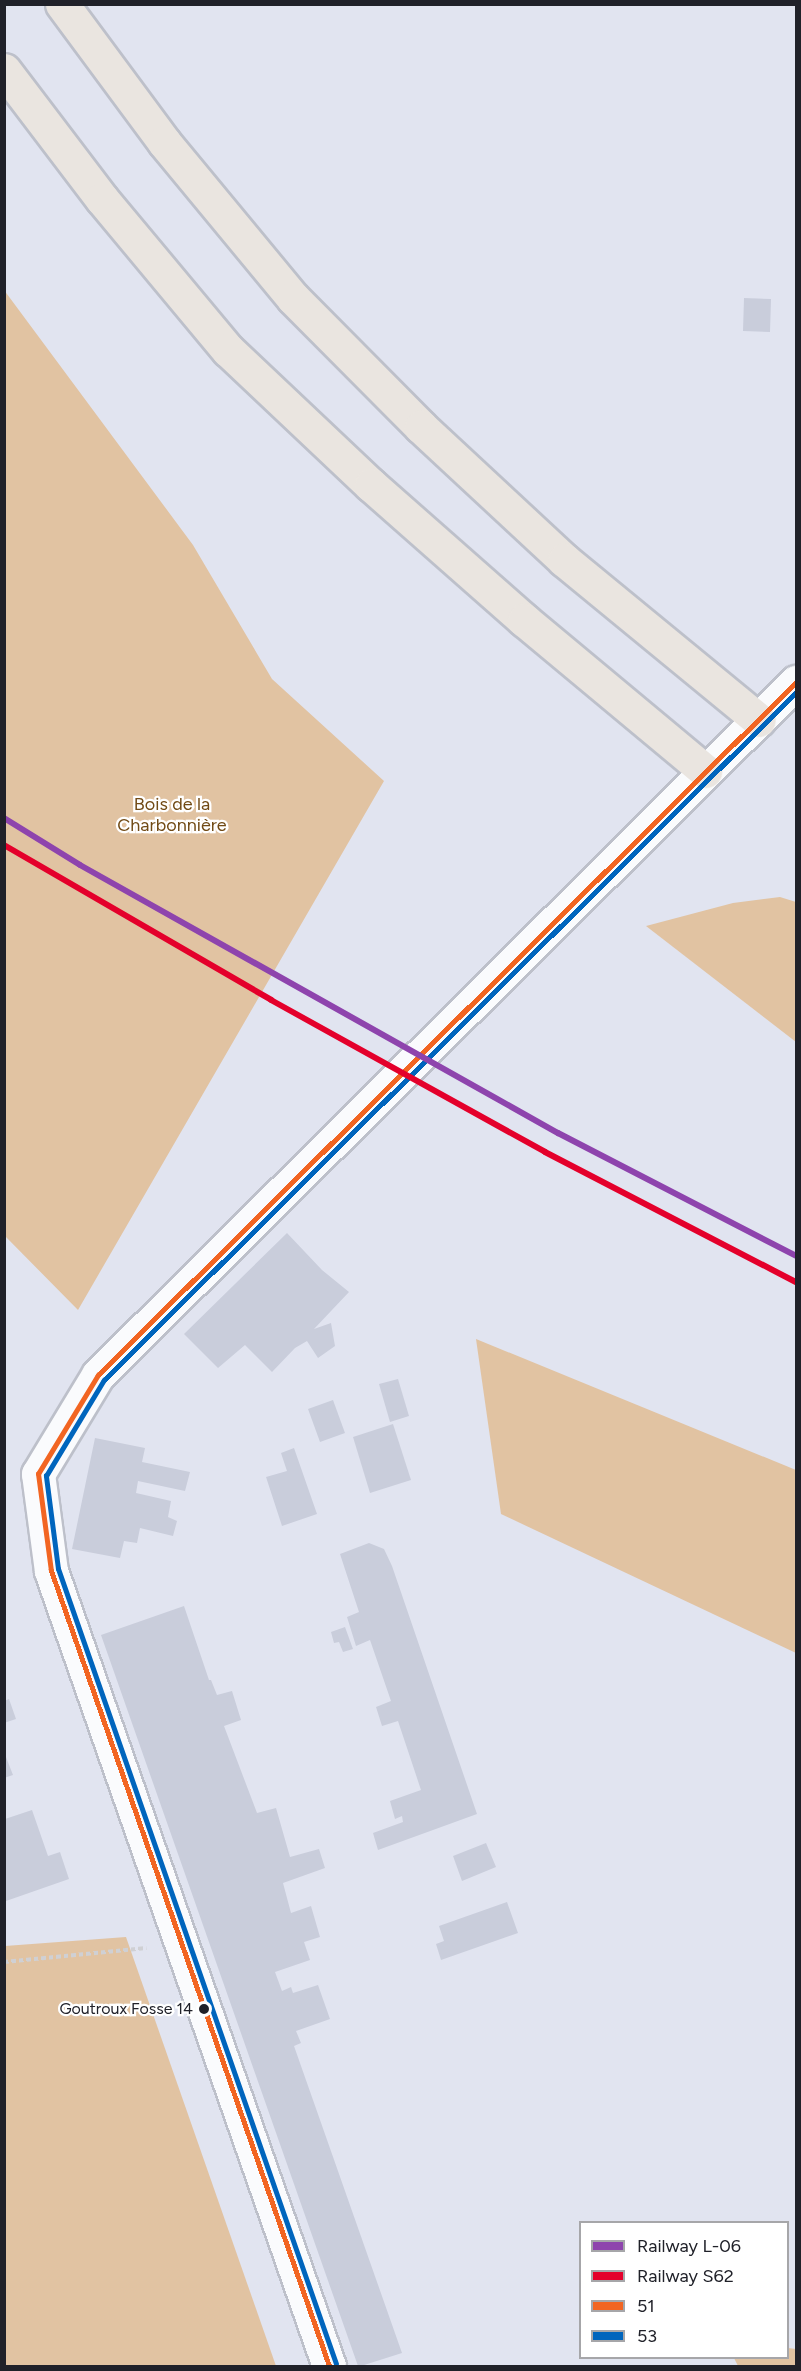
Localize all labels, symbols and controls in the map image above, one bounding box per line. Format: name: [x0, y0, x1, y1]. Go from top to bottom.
park label: Bois de la Charbonnière: [117, 794, 227, 836]
place label: Goutroux Fosse 14: [59, 1999, 193, 2019]
marker: Goutroux Fosse 14: [198, 2003, 210, 2015]
legend: [579, 2221, 789, 2359]
text: Railway L-06: [637, 2235, 741, 2257]
text: Railway S62: [637, 2265, 734, 2287]
text: 51: [637, 2295, 655, 2317]
text: 53: [637, 2325, 657, 2347]

